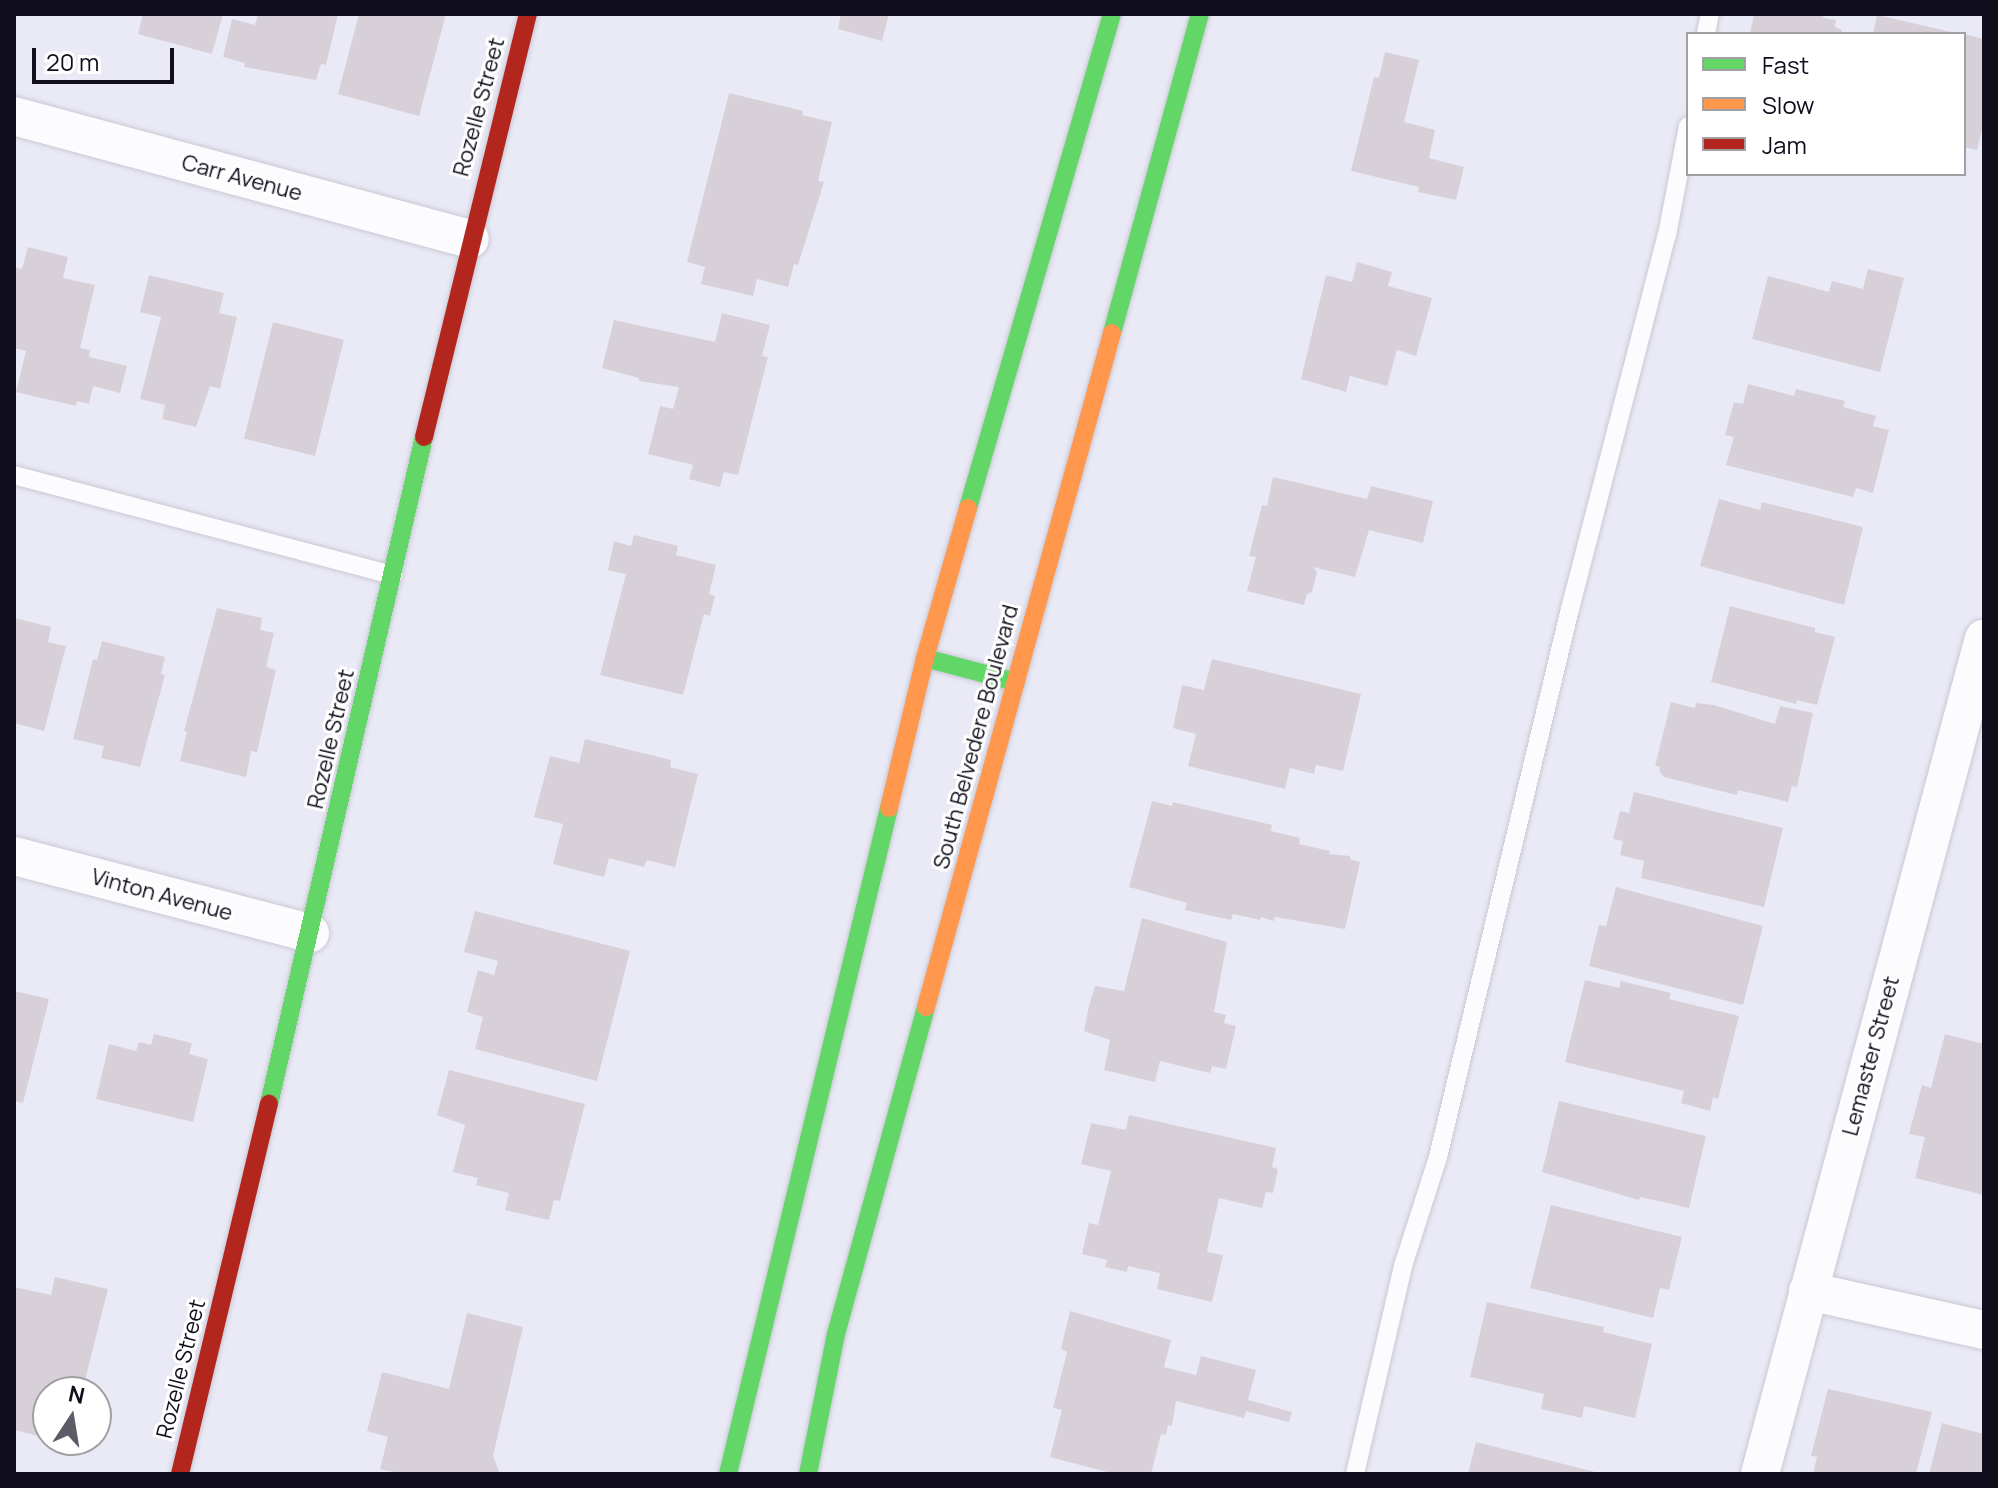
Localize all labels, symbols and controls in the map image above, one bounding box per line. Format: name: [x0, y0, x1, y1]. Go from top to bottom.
scale bar: [36, 32, 178, 82]
legend: [1686, 32, 1966, 176]
street label: Rozelle Street: [448, 35, 510, 179]
text: 20 m: [46, 45, 99, 78]
text: Fast: [1762, 48, 1809, 81]
text: Slow: [1762, 88, 1815, 121]
text: Jam: [1762, 128, 1807, 161]
street label: Carr Avenue: [179, 149, 305, 207]
street label: South Belvedere Boulevard: [928, 602, 1024, 872]
street label: Rozelle Street: [302, 667, 360, 811]
street label: Vinton Avenue: [88, 863, 236, 927]
street label: Lemaster Street: [1837, 973, 1905, 1139]
street label: Rozelle Street: [151, 1297, 211, 1441]
north arrow: [32, 1376, 112, 1456]
text: N: [66, 1378, 87, 1411]

